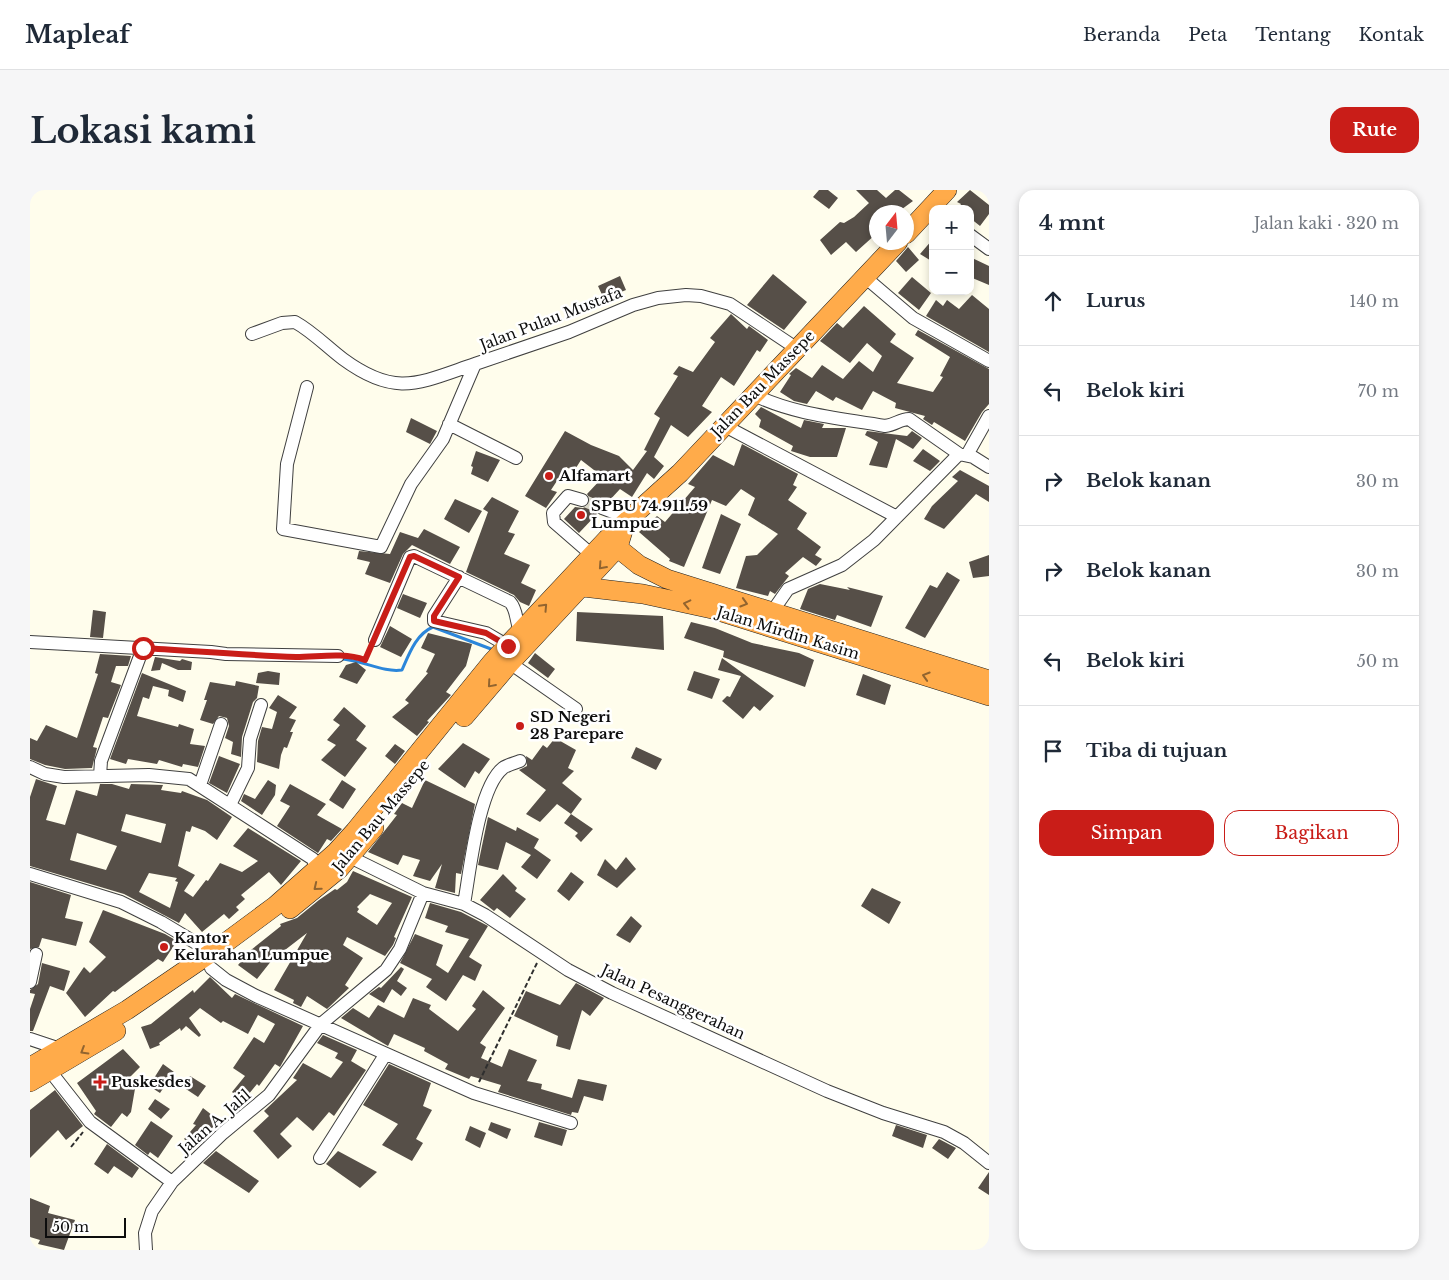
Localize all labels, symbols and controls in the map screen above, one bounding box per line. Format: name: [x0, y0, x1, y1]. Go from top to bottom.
text: Mapleaf: [25, 20, 130, 49]
text: Beranda: [1083, 24, 1160, 46]
text: Peta: [1188, 24, 1227, 46]
text: Tentang: [1255, 24, 1330, 46]
text: Kontak: [1358, 24, 1424, 46]
button: Rute: [1330, 107, 1419, 153]
text: Lokasi kami: [30, 109, 256, 152]
north arrow: [869, 205, 914, 250]
map controls: [929, 205, 974, 295]
button: +: [929, 205, 974, 250]
text: 4 mnt: [1039, 210, 1105, 236]
text: Jalan kaki · 320 m: [1254, 213, 1399, 233]
button: −: [929, 250, 974, 295]
street label: Jalan Pulau Mustafa: [475, 282, 625, 355]
icon: ahead: [1039, 287, 1067, 315]
text: Lurus: [1086, 289, 1145, 312]
text: 140 m: [1349, 291, 1399, 311]
street label: Jalan Bau Massepe: [705, 326, 819, 443]
icon: left: [1039, 377, 1067, 405]
text: Belok kiri: [1086, 379, 1185, 402]
text: 70 m: [1358, 381, 1399, 401]
place label: Alfamart: [558, 466, 630, 485]
icon: right: [1039, 467, 1067, 495]
text: Belok kanan: [1086, 469, 1211, 492]
marker: Alfamart: [543, 470, 555, 482]
text: 30 m: [1356, 471, 1399, 491]
place label: SPBU 74.911.59 Lumpue: [591, 496, 708, 532]
marker: SPBU 74.911.59 Lumpue: [575, 509, 587, 521]
icon: right: [1039, 557, 1067, 585]
text: Belok kanan: [1086, 559, 1211, 582]
one-way arrow: [599, 560, 608, 569]
text: 30 m: [1356, 561, 1399, 581]
one-way arrow: [740, 598, 748, 608]
one-way arrow: [682, 599, 691, 610]
street label: Jalan Mirdin Kasim: [713, 601, 862, 663]
one-way arrow: [538, 604, 547, 613]
route end: [497, 635, 520, 658]
route start: [132, 637, 155, 660]
icon: left: [1039, 647, 1067, 675]
text: Belok kiri: [1086, 649, 1185, 672]
text: 50 m: [1357, 651, 1399, 671]
one-way arrow: [922, 672, 931, 682]
one-way arrow: [488, 679, 497, 688]
place label: SD Negeri 28 Parepare: [530, 707, 624, 743]
marker: SD Negeri 28 Parepare: [514, 720, 526, 732]
icon: arrive: [1039, 737, 1067, 765]
text: Tiba di tujuan: [1086, 739, 1227, 762]
street label: Jalan Bau Massepe: [327, 755, 433, 877]
button: Simpan: [1039, 810, 1214, 856]
button: Bagikan: [1224, 810, 1399, 856]
one-way arrow: [314, 881, 323, 889]
place label: Kantor Kelurahan Lumpue: [174, 928, 330, 964]
marker: Kantor Kelurahan Lumpue: [158, 941, 170, 953]
street label: Jalan Pesanggerahan: [597, 959, 748, 1043]
one-way arrow: [81, 1045, 90, 1055]
place label: Puskesdes: [111, 1072, 191, 1091]
marker: Puskesdes: [93, 1075, 107, 1089]
street label: Jalan A. Jalil: [173, 1085, 255, 1159]
scale bar: [45, 1215, 126, 1238]
text: 50 m: [52, 1218, 89, 1236]

